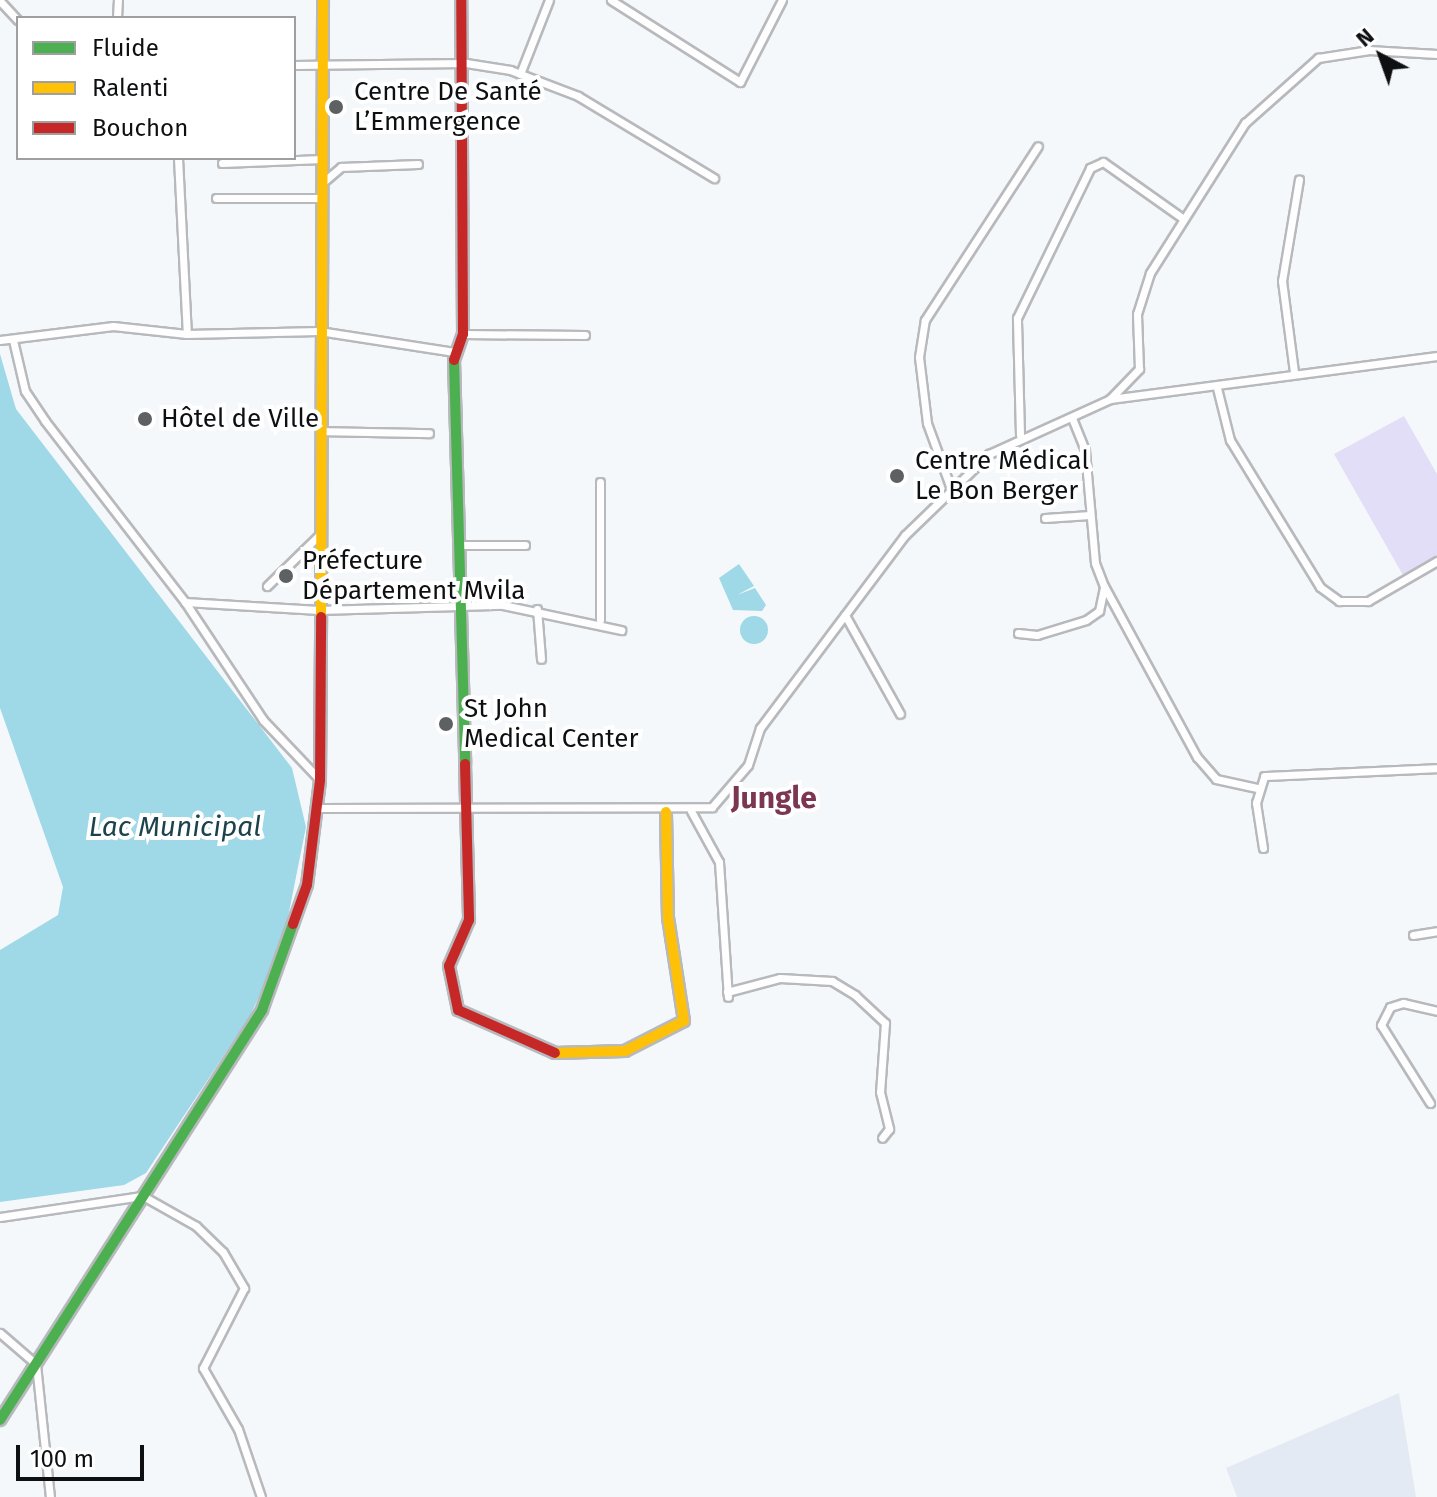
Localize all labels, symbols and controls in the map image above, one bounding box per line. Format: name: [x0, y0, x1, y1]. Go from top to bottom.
legend: [16, 16, 296, 160]
north arrow: [1341, 16, 1421, 96]
text: N: [1351, 23, 1379, 52]
text: Fluide: [92, 34, 159, 62]
text: Ralenti: [92, 74, 169, 102]
place label: Centre De Santé L’Emmergence: [354, 76, 542, 138]
marker: Centre De Santé L’Emmergence: [325, 96, 347, 118]
text: Bouchon: [92, 114, 188, 142]
place label: Hôtel de Ville: [161, 403, 319, 435]
marker: Hôtel de Ville: [136, 410, 154, 428]
place label: Centre Médical Le Bon Berger: [915, 445, 1089, 506]
marker: Centre Médical Le Bon Berger: [886, 465, 908, 487]
place label: Préfecture Département Mvila: [302, 545, 525, 606]
marker: Préfecture Département Mvila: [277, 567, 295, 585]
place label: St John Medical Center: [464, 693, 638, 754]
marker: St John Medical Center: [435, 713, 457, 735]
district label: Jungle: [731, 780, 817, 816]
water label: Lac Municipal: [89, 810, 261, 844]
scale bar: [20, 1429, 148, 1479]
text: 100 m: [30, 1445, 94, 1473]

